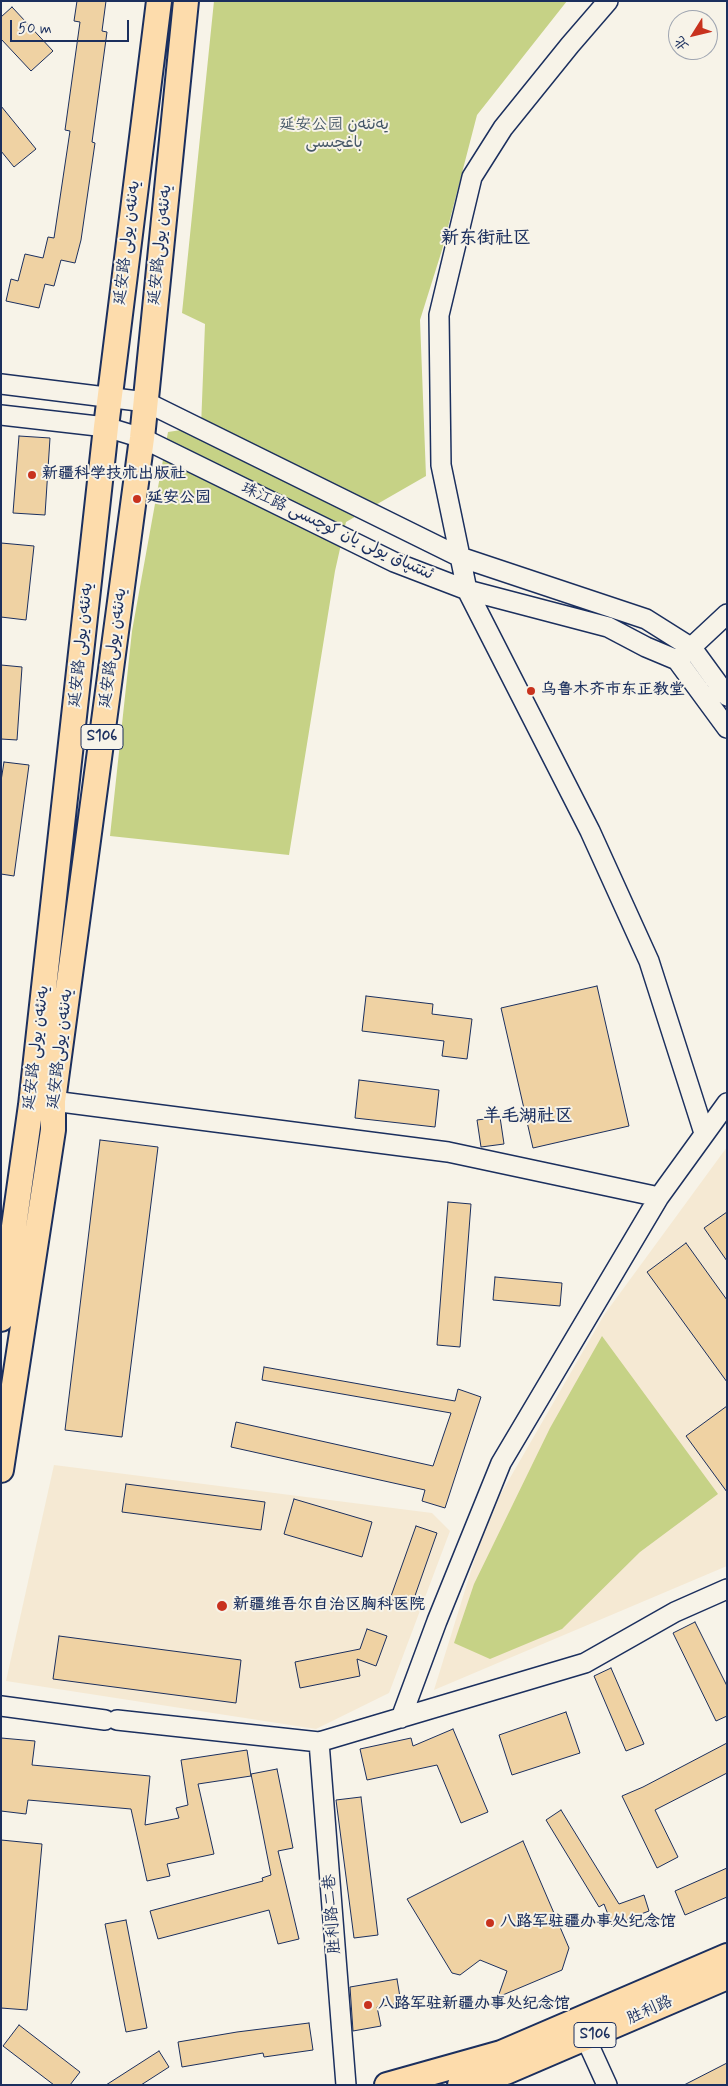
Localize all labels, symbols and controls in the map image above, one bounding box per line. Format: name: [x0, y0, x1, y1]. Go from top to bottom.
scale bar: [12, 10, 131, 42]
north arrow: [668, 10, 718, 60]
text: 50 m: [18, 19, 52, 39]
text: 北: [670, 32, 693, 54]
park label: 延安公园 يەنئەن باغچىسى: [279, 116, 389, 154]
street label: 延安路 يەنئەن يولى: [111, 180, 145, 306]
street label: 延安路يەنئەن يولى: [145, 184, 177, 306]
district label: 新东街社区: [441, 228, 531, 250]
place label: 新疆科学技术出版社: [42, 465, 186, 485]
marker: 新疆科学技术出版社: [26, 469, 38, 481]
street label: 珠江路 ئىتتىپاق يولى يان كوچىسى: [238, 479, 436, 585]
place label: 延安公园: [147, 489, 211, 509]
marker: 延安公园: [131, 493, 143, 505]
street label: 延安路 يەنئەن يولى: [66, 582, 98, 708]
street label: 延安路يەنئەن يولى: [96, 587, 132, 709]
place label: 乌鲁木齐市东正教堂: [541, 681, 685, 701]
marker: 乌鲁木齐市东正教堂: [525, 685, 537, 697]
road number: S106: [81, 724, 123, 750]
street label: 延安路 يەنئەن يولى: [20, 985, 54, 1111]
street label: 延安路يەنئەن يولى: [44, 988, 78, 1110]
district label: 羊毛湖社区: [483, 1106, 573, 1128]
place label: 新疆维吾尔自治区胸科医院: [233, 1596, 425, 1616]
marker: 新疆维吾尔自治区胸科医院: [215, 1599, 229, 1613]
street label: 胜利路二巷: [321, 1873, 345, 1955]
place label: 八路军驻疆办事处纪念馆: [500, 1913, 676, 1933]
marker: 八路军驻疆办事处纪念馆: [484, 1917, 496, 1929]
street label: 胜利路: [624, 1992, 676, 2030]
place label: 八路军驻新疆办事处纪念馆: [378, 1995, 570, 2015]
marker: 八路军驻新疆办事处纪念馆: [362, 1999, 374, 2011]
road number: S106: [574, 2022, 616, 2048]

